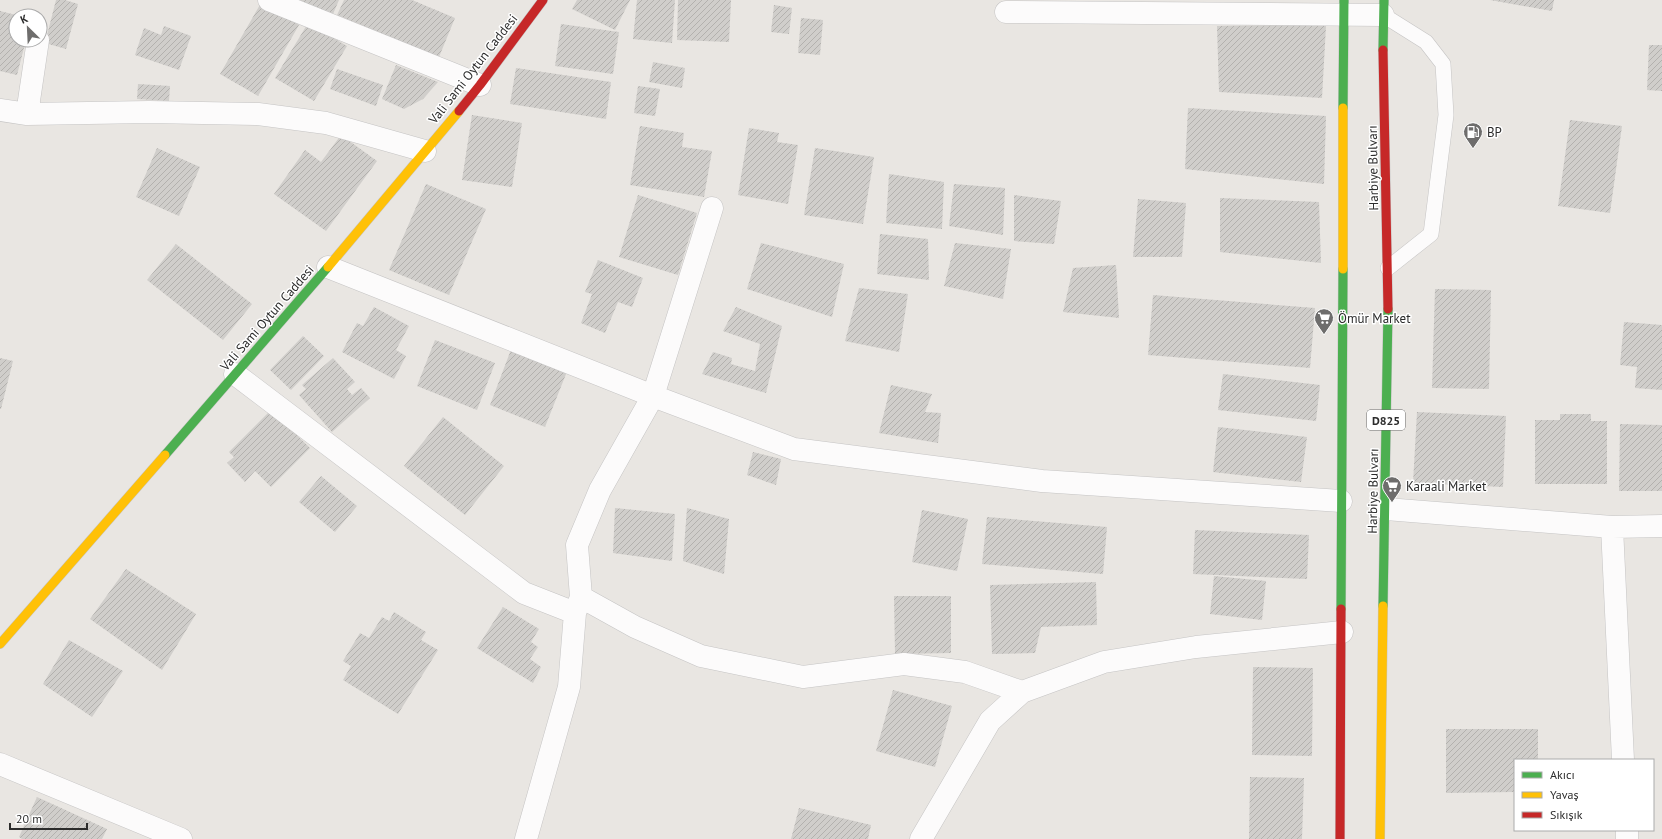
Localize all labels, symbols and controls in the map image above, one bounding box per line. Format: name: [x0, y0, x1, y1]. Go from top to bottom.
north arrow: [8, 8, 48, 48]
text: K: [18, 11, 30, 27]
street label: Vali Sami Oytun Caddesi: [424, 11, 521, 128]
fuel station icon: BP: [1462, 121, 1484, 149]
place label: BP: [1487, 124, 1502, 141]
street label: Harbiye Bulvarı: [1364, 125, 1382, 211]
street label: Vali Sami Oytun Caddesi: [216, 262, 318, 375]
supermarket icon: Ömür Market: [1313, 307, 1335, 335]
place label: Ömür Market: [1338, 310, 1411, 327]
road number: D825: [1367, 410, 1405, 430]
street label: Harbiye Bulvarı: [1364, 448, 1382, 534]
supermarket icon: Karaali Market: [1381, 475, 1403, 503]
place label: Karaali Market: [1406, 478, 1487, 495]
legend: [1514, 759, 1654, 831]
text: Akıcı: [1550, 767, 1575, 782]
text: Yavaş: [1550, 787, 1579, 802]
scale bar: [10, 805, 87, 831]
text: Sıkışık: [1550, 807, 1583, 822]
text: 20 m: [16, 811, 42, 826]

